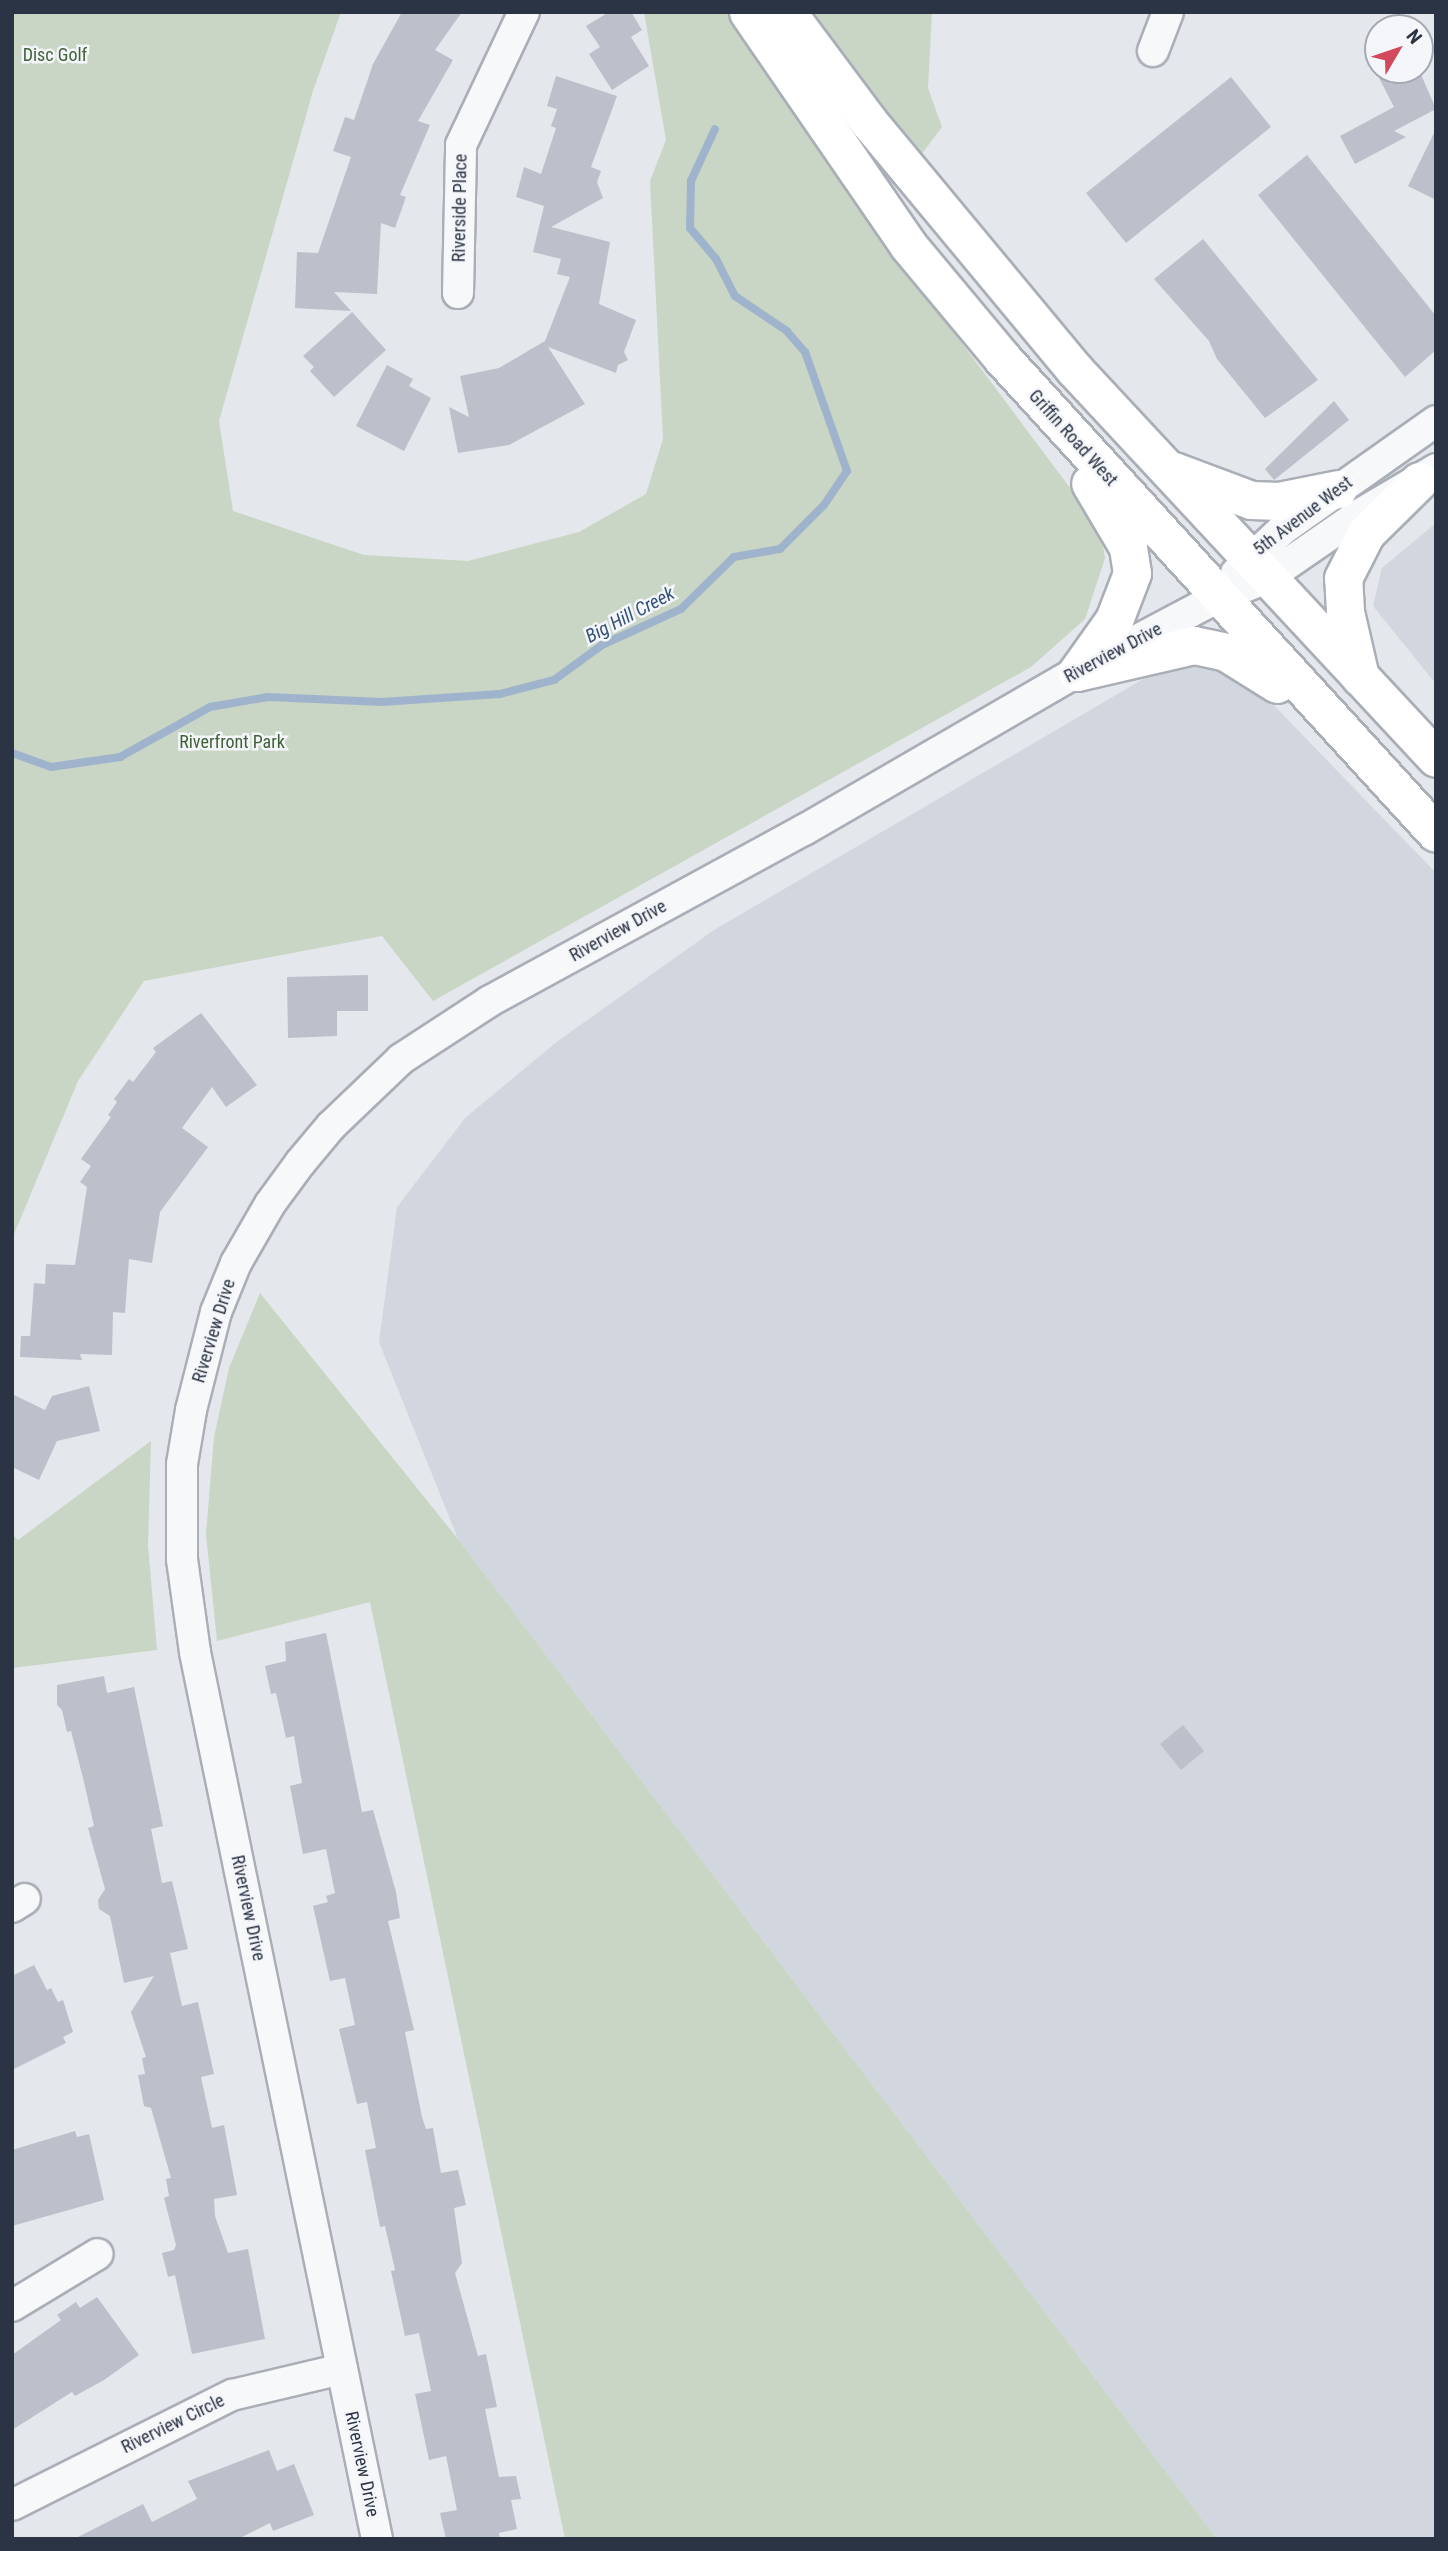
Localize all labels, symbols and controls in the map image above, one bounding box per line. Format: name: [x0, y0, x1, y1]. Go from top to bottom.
north arrow: [1364, 14, 1434, 84]
text: N: [1402, 25, 1427, 48]
park label: Disc Golf: [23, 44, 87, 66]
street label: Riverside Place: [448, 154, 472, 262]
street label: Griffin Road West: [1024, 385, 1122, 491]
street label: 5th Avenue West: [1249, 472, 1357, 560]
water label: Big Hill Creek: [582, 582, 678, 648]
street label: Riverview Drive: [1061, 618, 1165, 688]
park label: Riverfront Park: [179, 731, 285, 753]
street label: Riverview Drive: [566, 896, 670, 966]
street label: Riverview Drive: [188, 1277, 240, 1385]
street label: Riverview Drive: [226, 1853, 270, 1963]
street label: Riverview Circle: [118, 2390, 228, 2458]
street label: Riverview Drive: [340, 2409, 384, 2519]

